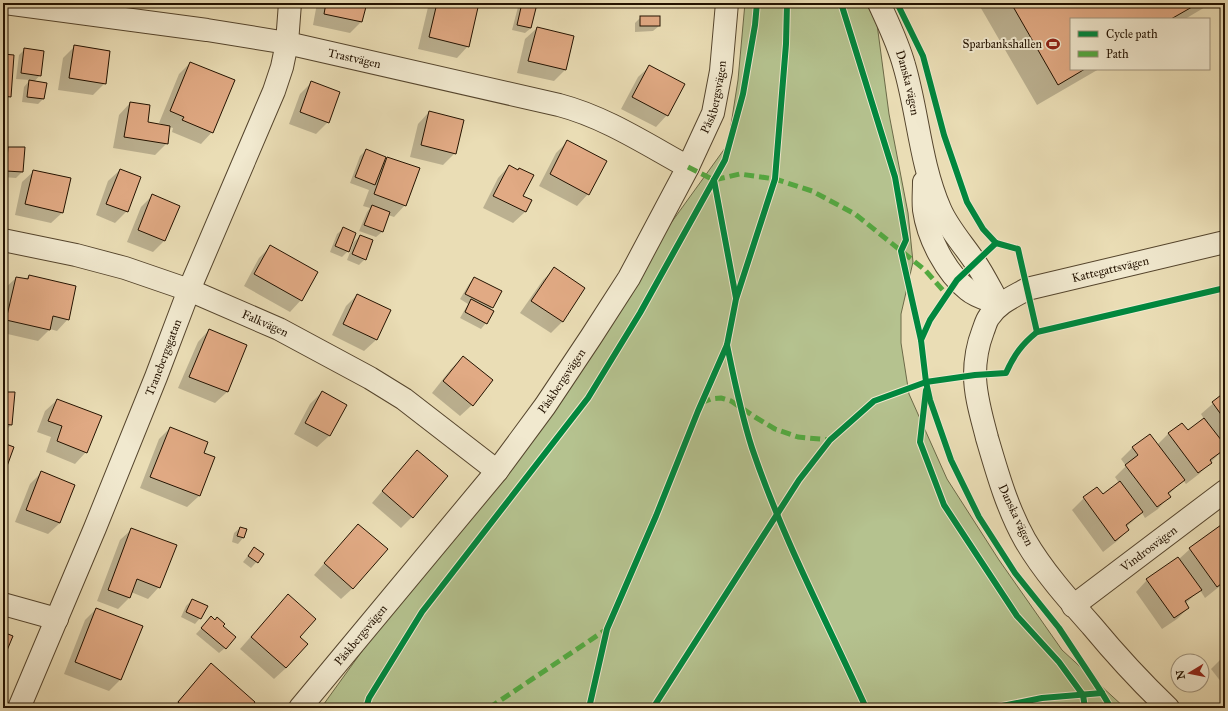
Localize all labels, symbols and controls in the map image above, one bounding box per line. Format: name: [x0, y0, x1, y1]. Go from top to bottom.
legend: [1070, 18, 1210, 70]
text: Cycle path: [1106, 27, 1158, 41]
sports icon: Sparbankshallen: [1045, 36, 1061, 52]
place label: Sparbankshallen: [963, 37, 1042, 51]
street label: Trastvägen: [326, 46, 383, 71]
text: Path: [1106, 47, 1129, 61]
street label: Danska vägen: [893, 48, 922, 117]
street label: Påskbergsvägen: [697, 60, 729, 136]
street label: Kattegattsvägen: [1071, 253, 1151, 285]
street label: Falkvägen: [240, 307, 291, 340]
street label: Tranebergsgatan: [142, 317, 184, 398]
street label: Påskbergsvägen: [535, 346, 589, 416]
street label: Danska vägen: [995, 482, 1037, 549]
street label: Vindrosvägen: [1117, 523, 1180, 575]
street label: Påskbergsvägen: [331, 601, 390, 668]
north arrow: [1170, 653, 1210, 693]
text: N: [1173, 668, 1188, 680]

